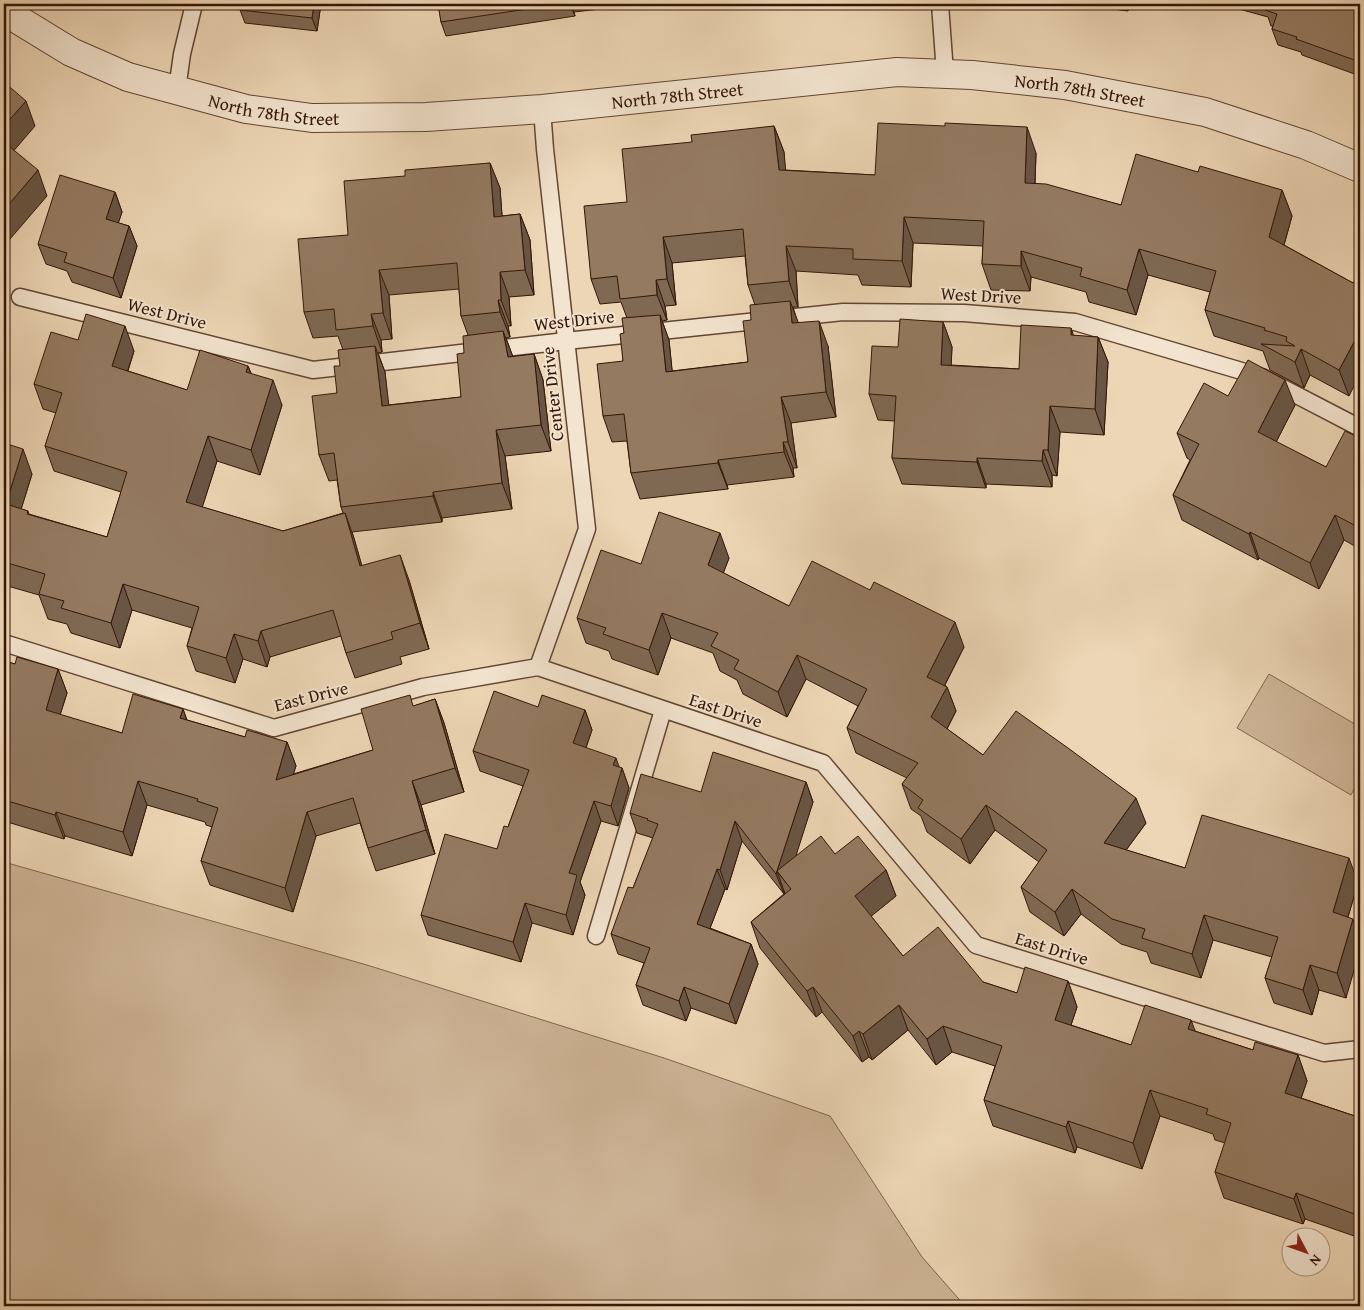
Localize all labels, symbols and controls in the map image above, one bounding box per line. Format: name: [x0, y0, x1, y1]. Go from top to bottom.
street label: North 78th Street: [1013, 66, 1148, 114]
street label: North 78th Street: [610, 75, 745, 115]
street label: North 78th Street: [206, 86, 340, 132]
street label: West Drive: [940, 279, 1022, 311]
street label: West Drive: [124, 290, 210, 336]
street label: West Drive: [532, 302, 616, 338]
street label: Center Drive: [534, 345, 570, 443]
street label: East Drive: [271, 674, 351, 718]
street label: East Drive: [686, 686, 766, 734]
street label: East Drive: [1012, 924, 1092, 972]
north arrow: [1282, 1228, 1332, 1278]
text: N: [1305, 1250, 1326, 1271]

